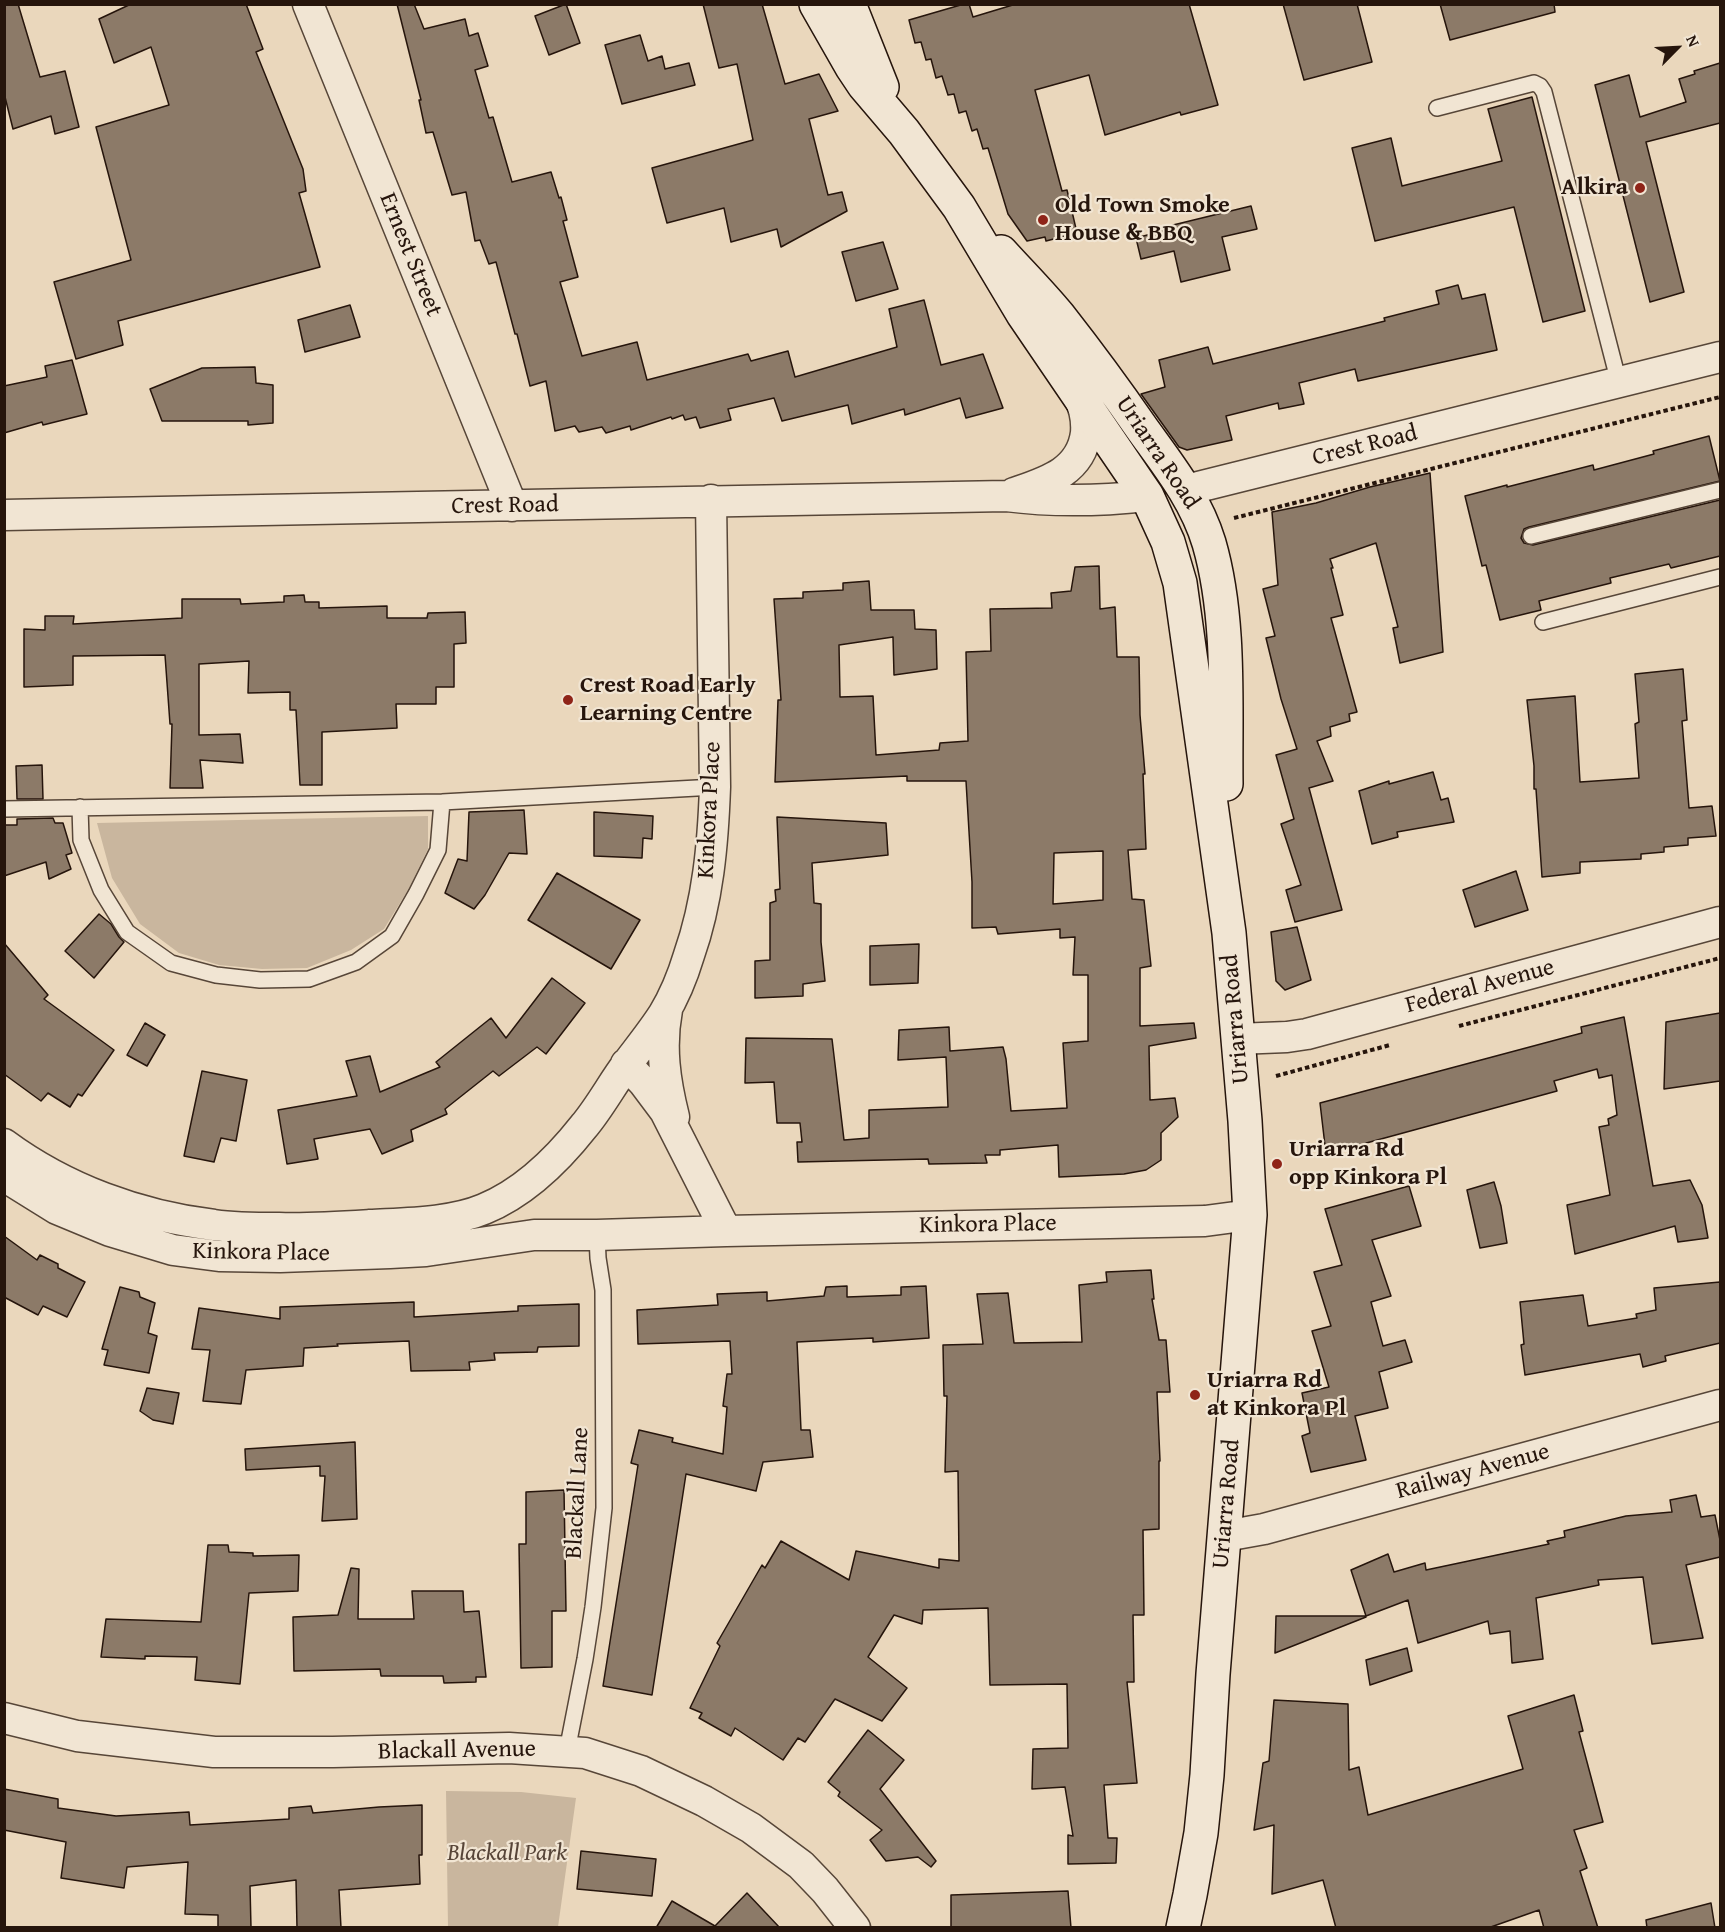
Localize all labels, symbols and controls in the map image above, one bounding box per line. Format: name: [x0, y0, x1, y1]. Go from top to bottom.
north arrow: [1647, 18, 1707, 78]
text: N: [1680, 31, 1707, 50]
place label: Alkira: [1561, 174, 1628, 202]
marker: Alkira: [1633, 181, 1647, 195]
street label: Ernest Street: [372, 189, 448, 321]
place label: Old Town Smoke House & BBQ: [1055, 192, 1230, 248]
marker: Old Town Smoke House & BBQ: [1036, 213, 1050, 227]
street label: Uriarra Road: [1109, 391, 1205, 515]
street label: Crest Road: [1309, 419, 1421, 473]
street label: Crest Road: [451, 491, 559, 521]
place label: Crest Road Early Learning Centre: [580, 672, 756, 728]
marker: Crest Road Early Learning Centre: [561, 693, 575, 707]
street label: Kinkora Place: [692, 741, 728, 879]
street label: Uriarra Road: [1216, 953, 1256, 1085]
street label: Federal Avenue: [1402, 953, 1558, 1021]
place label: Uriarra Rd opp Kinkora Pl: [1289, 1136, 1447, 1192]
marker: Uriarra Rd opp Kinkora Pl: [1270, 1157, 1284, 1171]
street label: Kinkora Place: [919, 1209, 1057, 1241]
street label: Kinkora Place: [192, 1237, 330, 1269]
place label: Uriarra Rd at Kinkora Pl: [1207, 1367, 1346, 1423]
marker: Uriarra Rd at Kinkora Pl: [1188, 1388, 1202, 1402]
street label: Blackall Lane: [560, 1426, 596, 1560]
street label: Uriarra Road: [1207, 1438, 1247, 1570]
street label: Railway Avenue: [1393, 1438, 1553, 1506]
street label: Blackall Avenue: [378, 1735, 536, 1767]
park label: Blackall Park: [447, 1840, 567, 1868]

